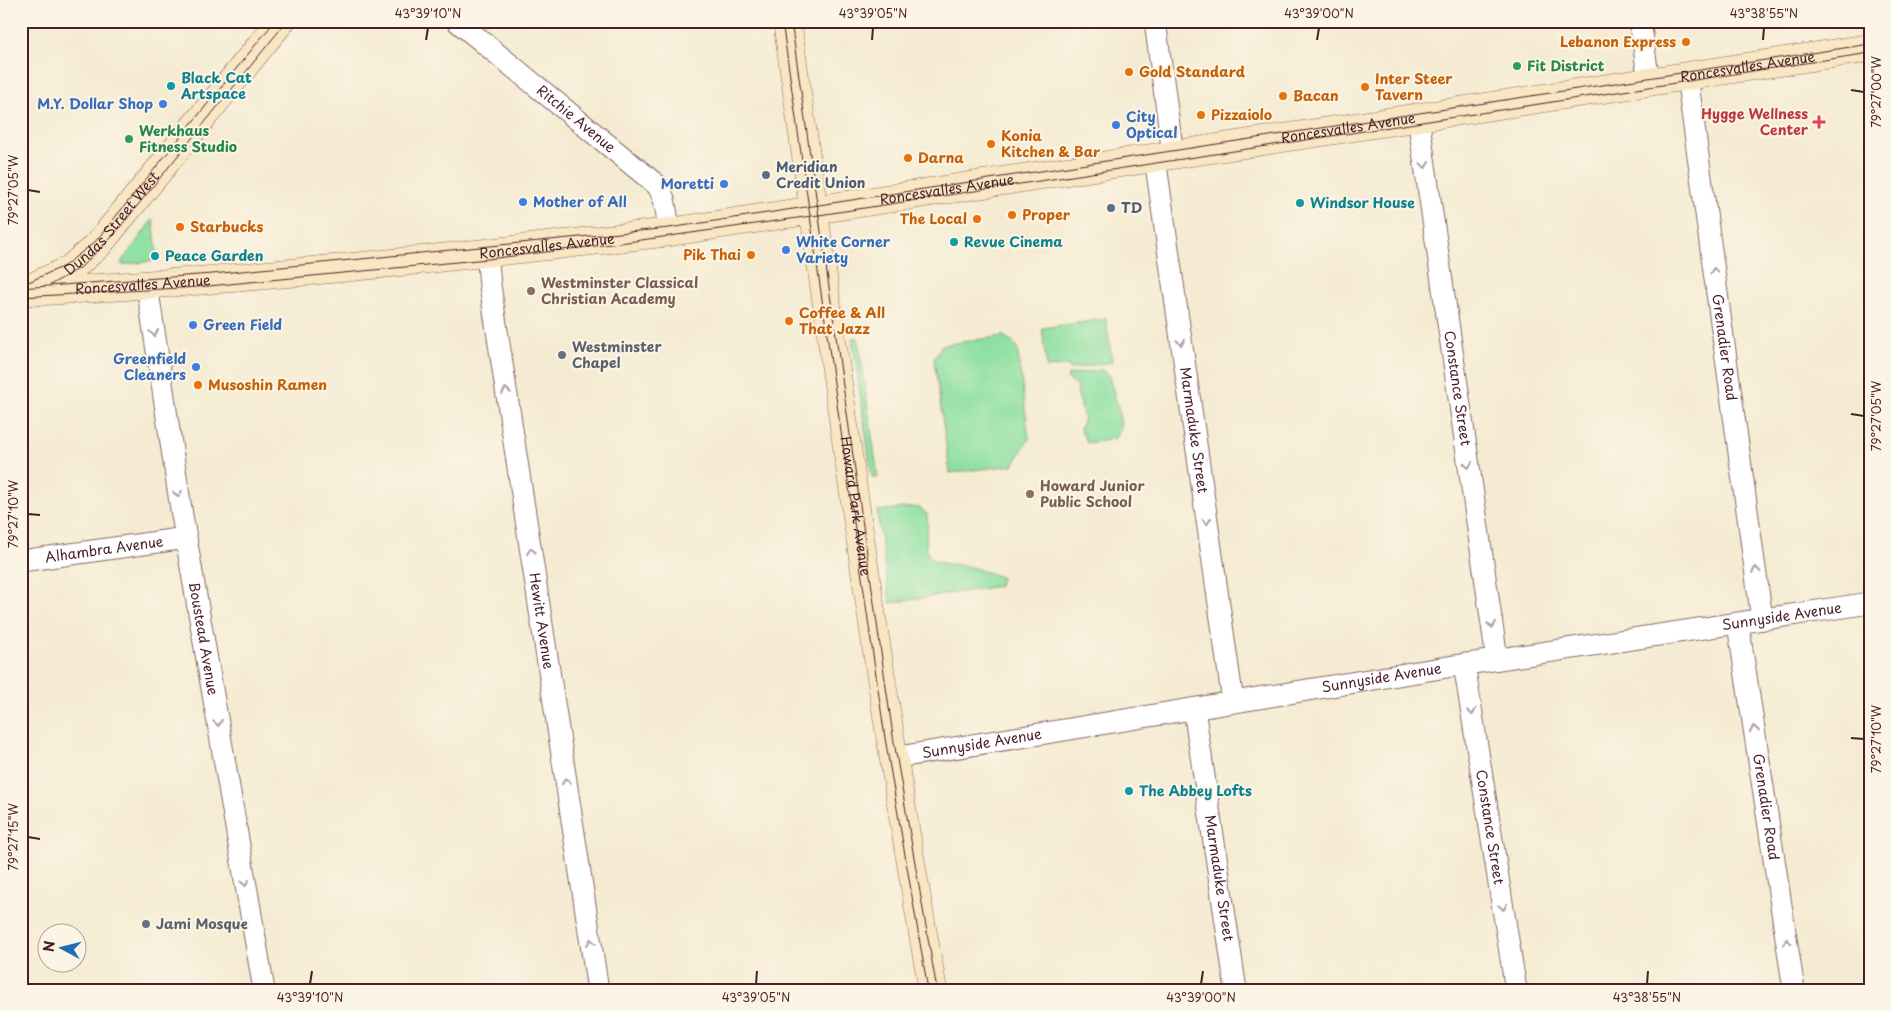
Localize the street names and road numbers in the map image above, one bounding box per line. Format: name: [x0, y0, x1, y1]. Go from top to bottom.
street label: Roncesvalles Avenue: [1679, 46, 1817, 87]
street label: Ritchie Avenue: [532, 80, 621, 157]
street label: Roncesvalles Avenue: [1279, 107, 1417, 148]
street label: Dundas Street West: [59, 166, 164, 280]
street label: Roncesvalles Avenue: [878, 168, 1016, 210]
street label: Roncesvalles Avenue: [478, 227, 616, 264]
street label: Roncesvalles Avenue: [74, 269, 212, 299]
street label: Grenadier Road: [1707, 293, 1743, 402]
street label: Constance Street: [1439, 329, 1477, 447]
street label: Marmaduke Street: [1175, 366, 1214, 495]
street label: Howard Park Avenue: [836, 435, 877, 578]
street label: Alhambra Avenue: [44, 530, 165, 568]
street label: Hewitt Avenue: [524, 571, 560, 671]
street label: Boustead Avenue: [184, 580, 224, 697]
street label: Sunnyside Avenue: [1720, 596, 1843, 635]
street label: Sunnyside Avenue: [1320, 657, 1443, 697]
street label: Sunnyside Avenue: [920, 723, 1043, 763]
street label: Grenadier Road: [1748, 752, 1785, 862]
street label: Constance Street: [1471, 768, 1510, 886]
street label: Marmaduke Street: [1200, 813, 1240, 943]

